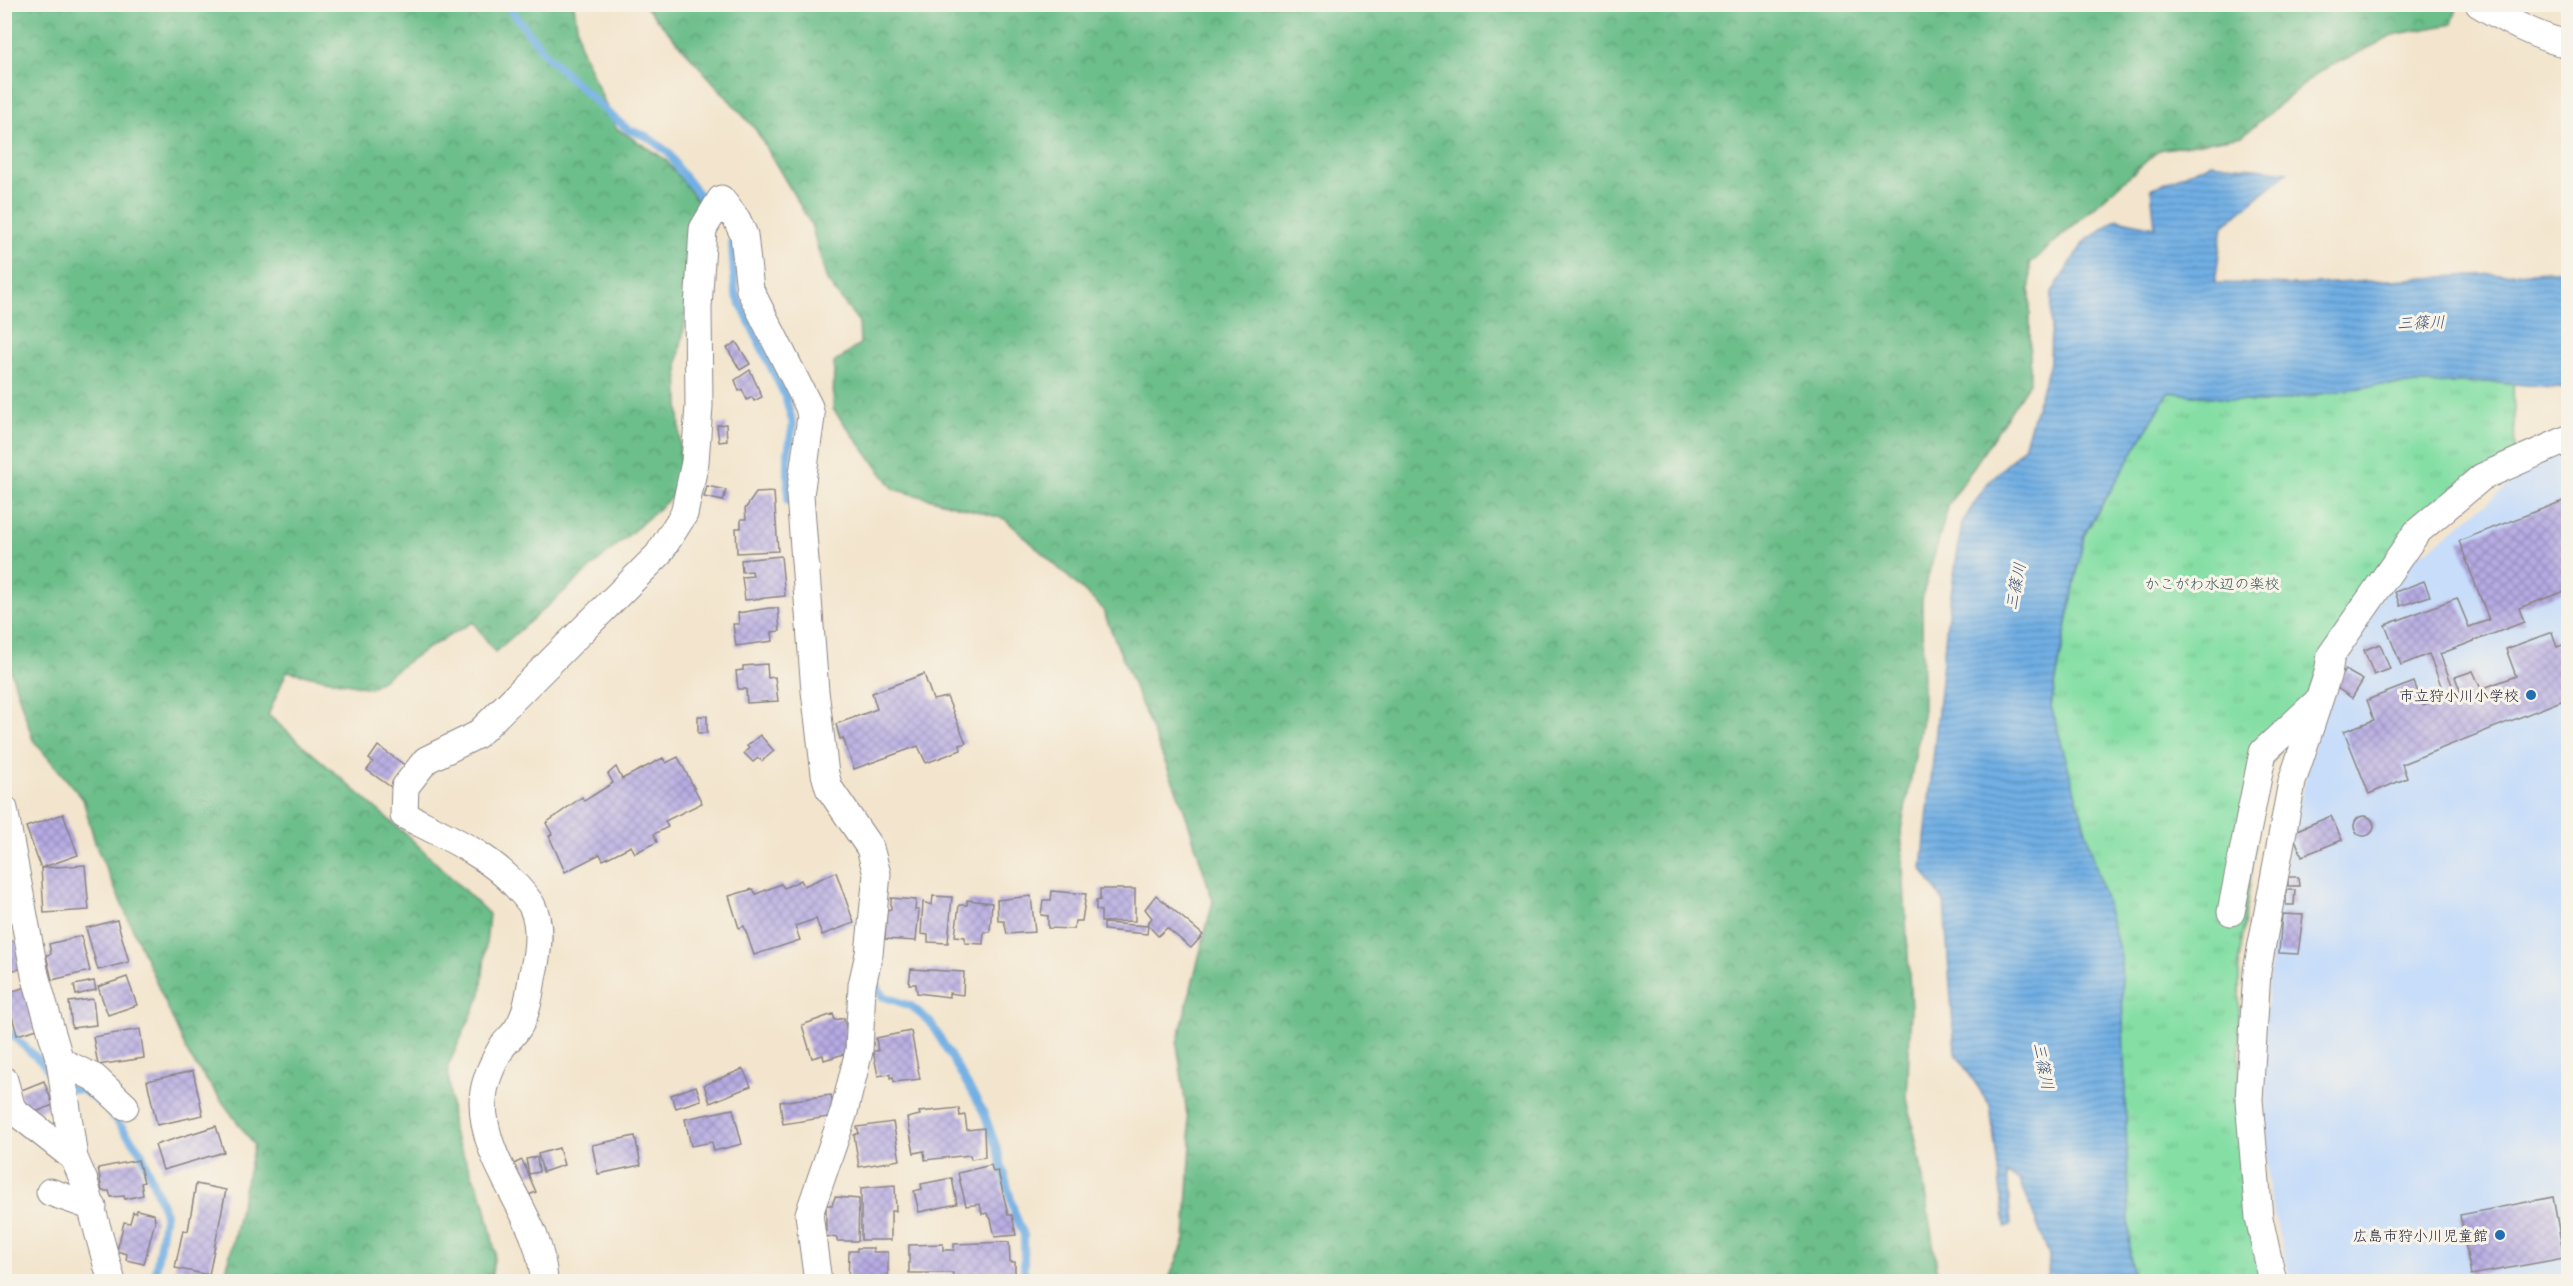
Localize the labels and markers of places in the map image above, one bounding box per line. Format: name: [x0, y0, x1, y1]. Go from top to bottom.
place label: 市立狩小川小学校: [2399, 686, 2519, 705]
marker: 市立狩小川小学校: [2524, 688, 2538, 702]
place label: 広島市狩小川児童館: [2353, 1226, 2488, 1245]
marker: 広島市狩小川児童館: [2493, 1228, 2507, 1242]

